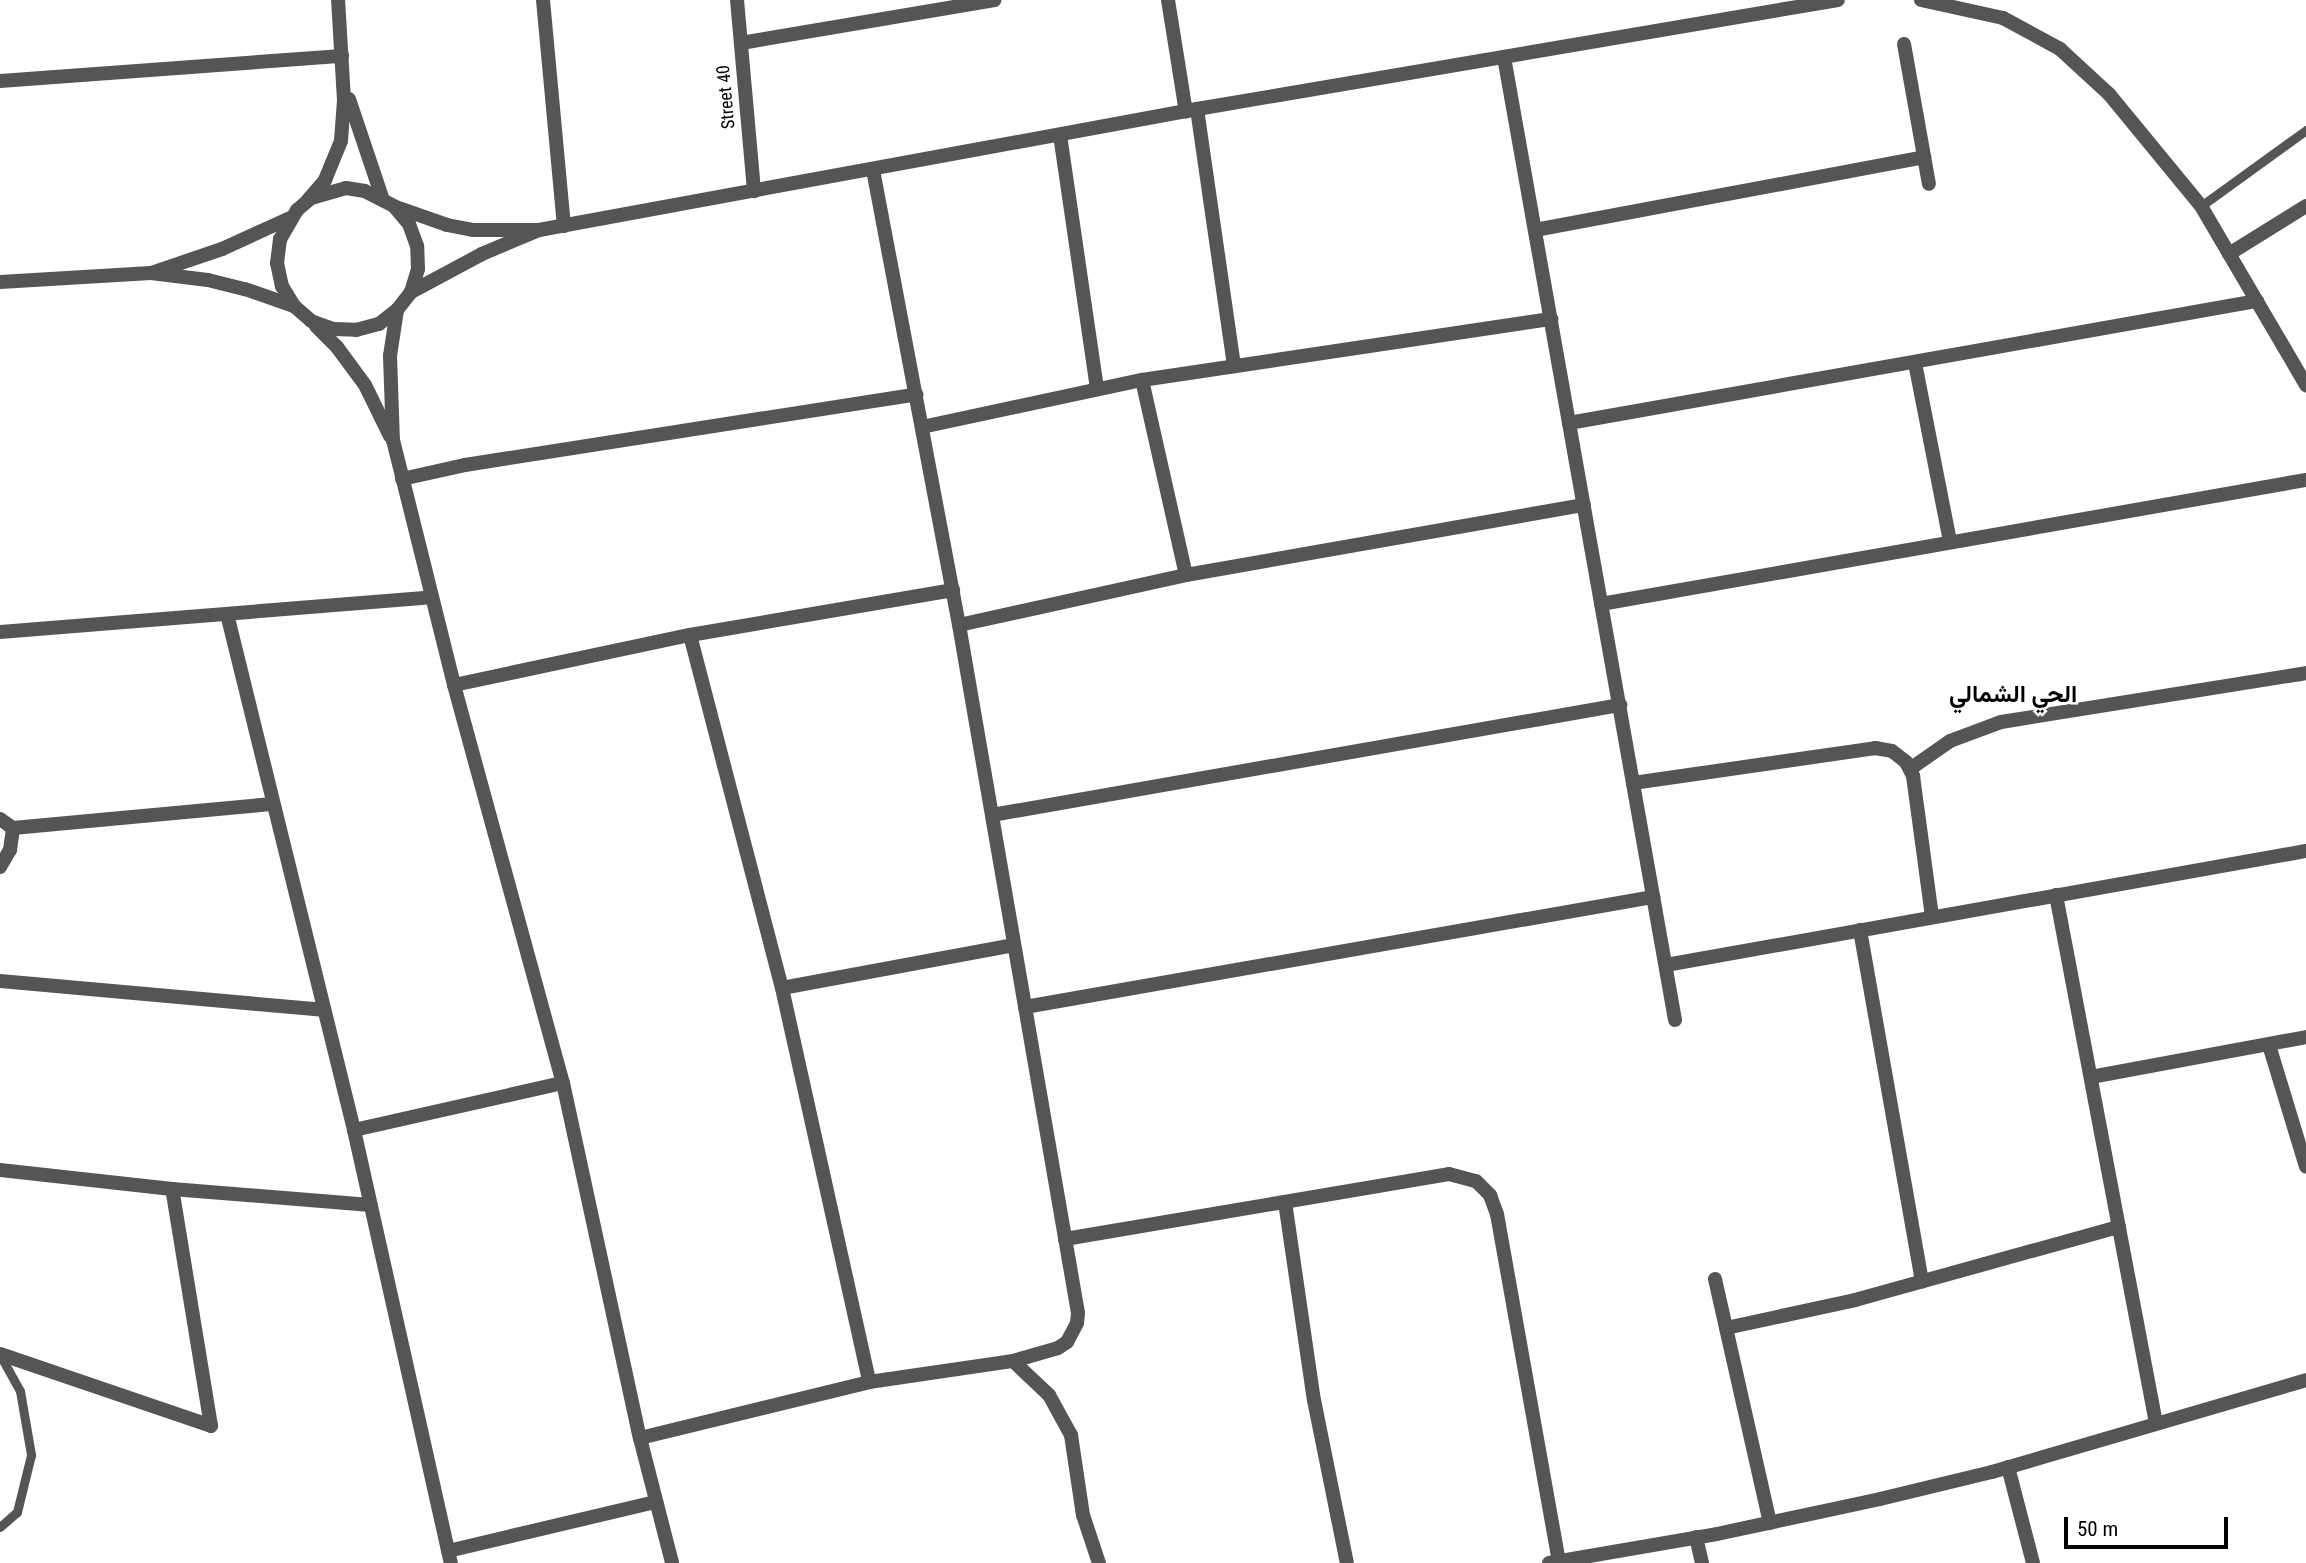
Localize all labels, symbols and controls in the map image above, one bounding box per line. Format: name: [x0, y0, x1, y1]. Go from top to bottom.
street label: Street 40: [712, 64, 740, 130]
district label: الحي الشمالي: [1949, 681, 2077, 709]
scale bar: [2068, 1504, 2232, 1548]
text: 50 m: [2077, 1517, 2118, 1541]

